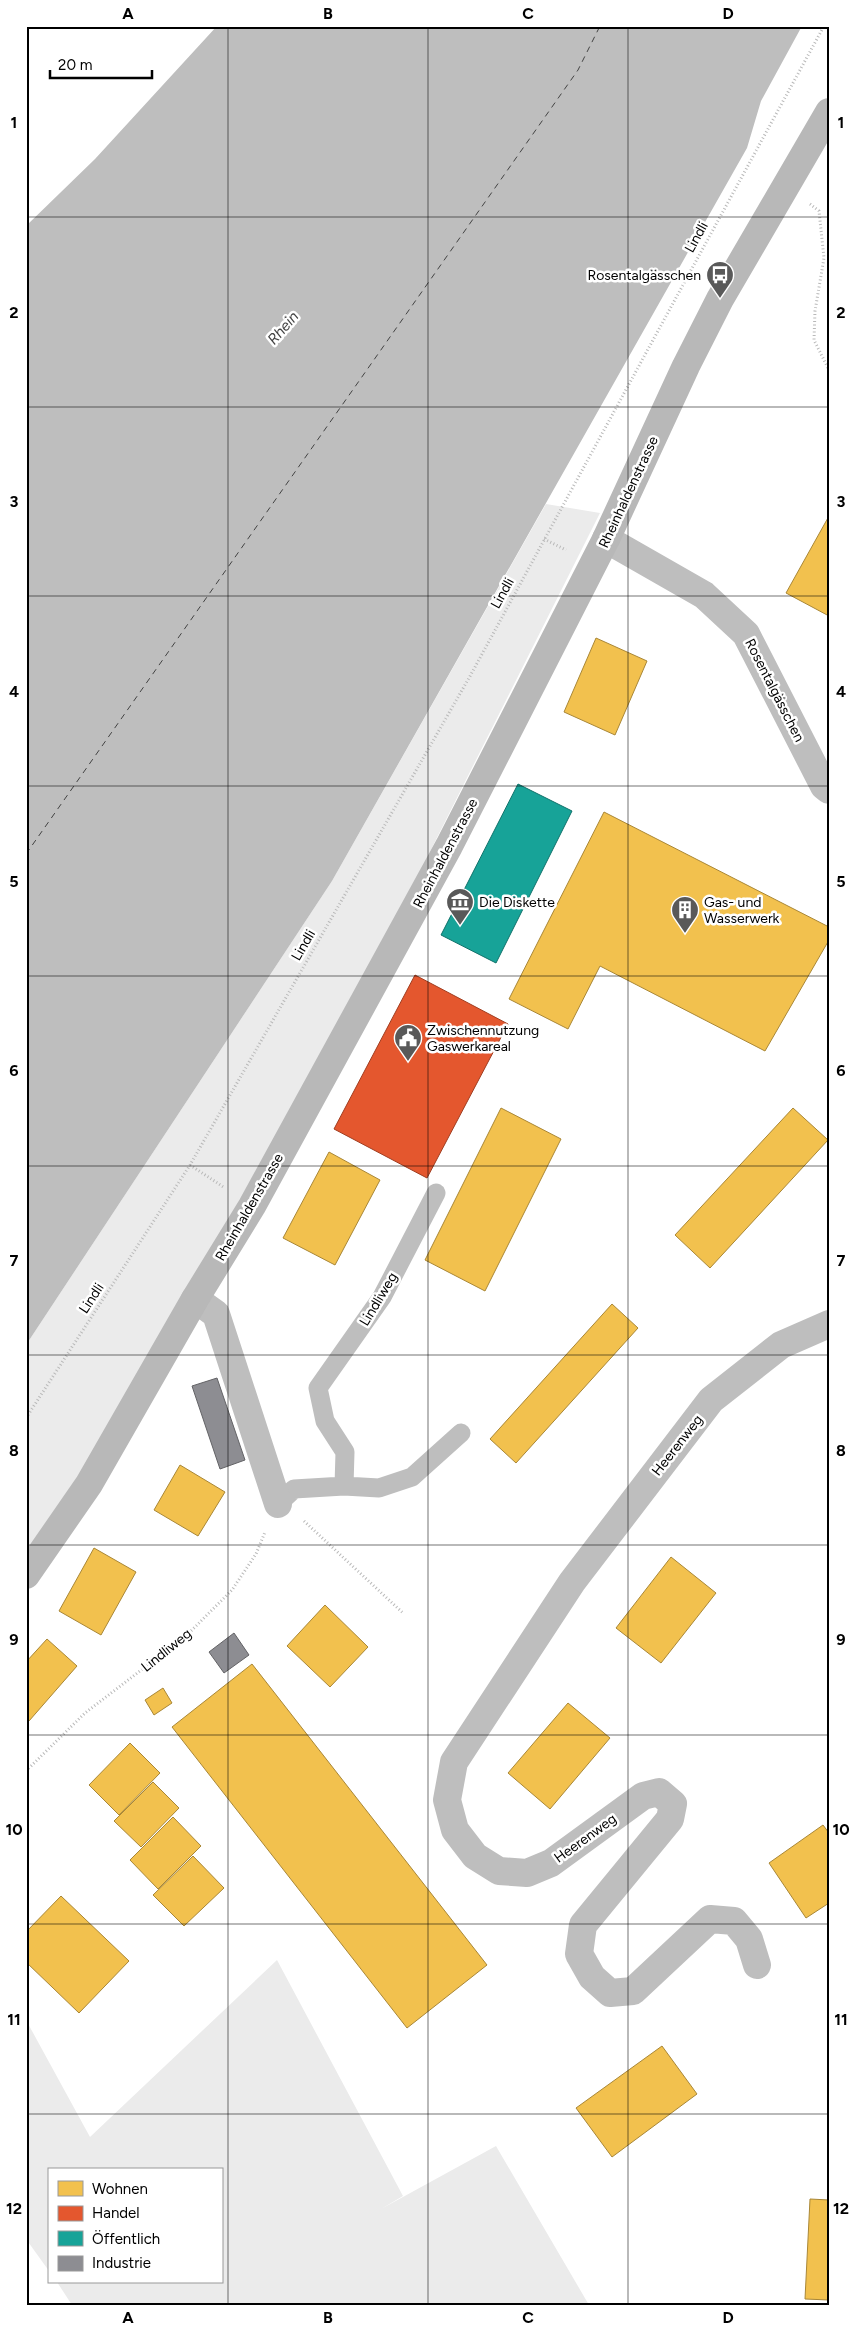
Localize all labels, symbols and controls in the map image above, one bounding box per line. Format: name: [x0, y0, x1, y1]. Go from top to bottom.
text: A: [122, 4, 134, 23]
text: B: [323, 4, 333, 23]
text: C: [522, 4, 534, 23]
text: D: [722, 4, 734, 23]
scale bar: [50, 48, 152, 80]
text: 20 m: [58, 56, 92, 74]
text: 1: [11, 113, 17, 132]
text: 1: [838, 113, 844, 132]
street label: Lindli: [681, 219, 712, 256]
bus stop icon: Rosentalgässchen: [705, 260, 735, 299]
place label: Rosentalgässchen: [587, 267, 701, 284]
text: 2: [9, 303, 19, 322]
text: 2: [836, 303, 846, 322]
water label: Rhein: [264, 308, 302, 348]
street label: Rheinhaldenstrasse: [595, 433, 662, 551]
text: 3: [10, 492, 19, 511]
text: 3: [837, 492, 846, 511]
street label: Lindli: [487, 575, 518, 612]
street label: Rosentalgässchen: [741, 636, 808, 745]
text: 4: [9, 682, 19, 701]
text: 4: [836, 682, 846, 701]
street label: Rheinhaldenstrasse: [409, 795, 482, 911]
text: 5: [9, 872, 19, 891]
text: 5: [836, 872, 846, 891]
museum icon: Die Diskette: [445, 887, 475, 926]
place label: Die Diskette: [479, 894, 555, 911]
place label: Gas- und Wasserwerk: [704, 894, 780, 927]
building icon: Gas- und Wasserwerk: [670, 895, 700, 934]
street label: Lindli: [288, 927, 319, 964]
place label: Zwischennutzung Gaswerkareal: [427, 1022, 539, 1055]
public building icon: Zwischennutzung Gaswerkareal: [393, 1023, 423, 1062]
text: 6: [9, 1061, 19, 1080]
text: 6: [836, 1061, 846, 1080]
street label: Rheinhaldenstrasse: [212, 1150, 287, 1264]
text: 7: [10, 1251, 19, 1270]
text: 7: [837, 1251, 846, 1270]
street label: Lindliweg: [356, 1269, 401, 1329]
street label: Lindli: [75, 1280, 108, 1317]
street label: Heerenweg: [648, 1411, 706, 1479]
text: 8: [9, 1441, 19, 1460]
text: 8: [836, 1441, 846, 1460]
street label: Lindliweg: [138, 1625, 195, 1676]
text: 9: [9, 1630, 19, 1649]
text: 9: [836, 1630, 846, 1649]
street label: Heerenweg: [551, 1810, 620, 1867]
text: 10: [5, 1820, 23, 1839]
text: 10: [832, 1820, 850, 1839]
text: 11: [7, 2010, 21, 2029]
text: 11: [834, 2010, 848, 2029]
legend: [48, 2168, 222, 2284]
text: Wohnen: [92, 2180, 148, 2198]
text: 12: [6, 2199, 22, 2218]
text: 12: [833, 2199, 849, 2218]
text: Handel: [92, 2204, 140, 2222]
text: Öffentlich: [92, 2230, 160, 2248]
text: Industrie: [92, 2254, 151, 2272]
text: A: [122, 2308, 134, 2327]
text: B: [323, 2308, 333, 2327]
text: C: [522, 2308, 534, 2327]
text: D: [722, 2308, 734, 2327]

